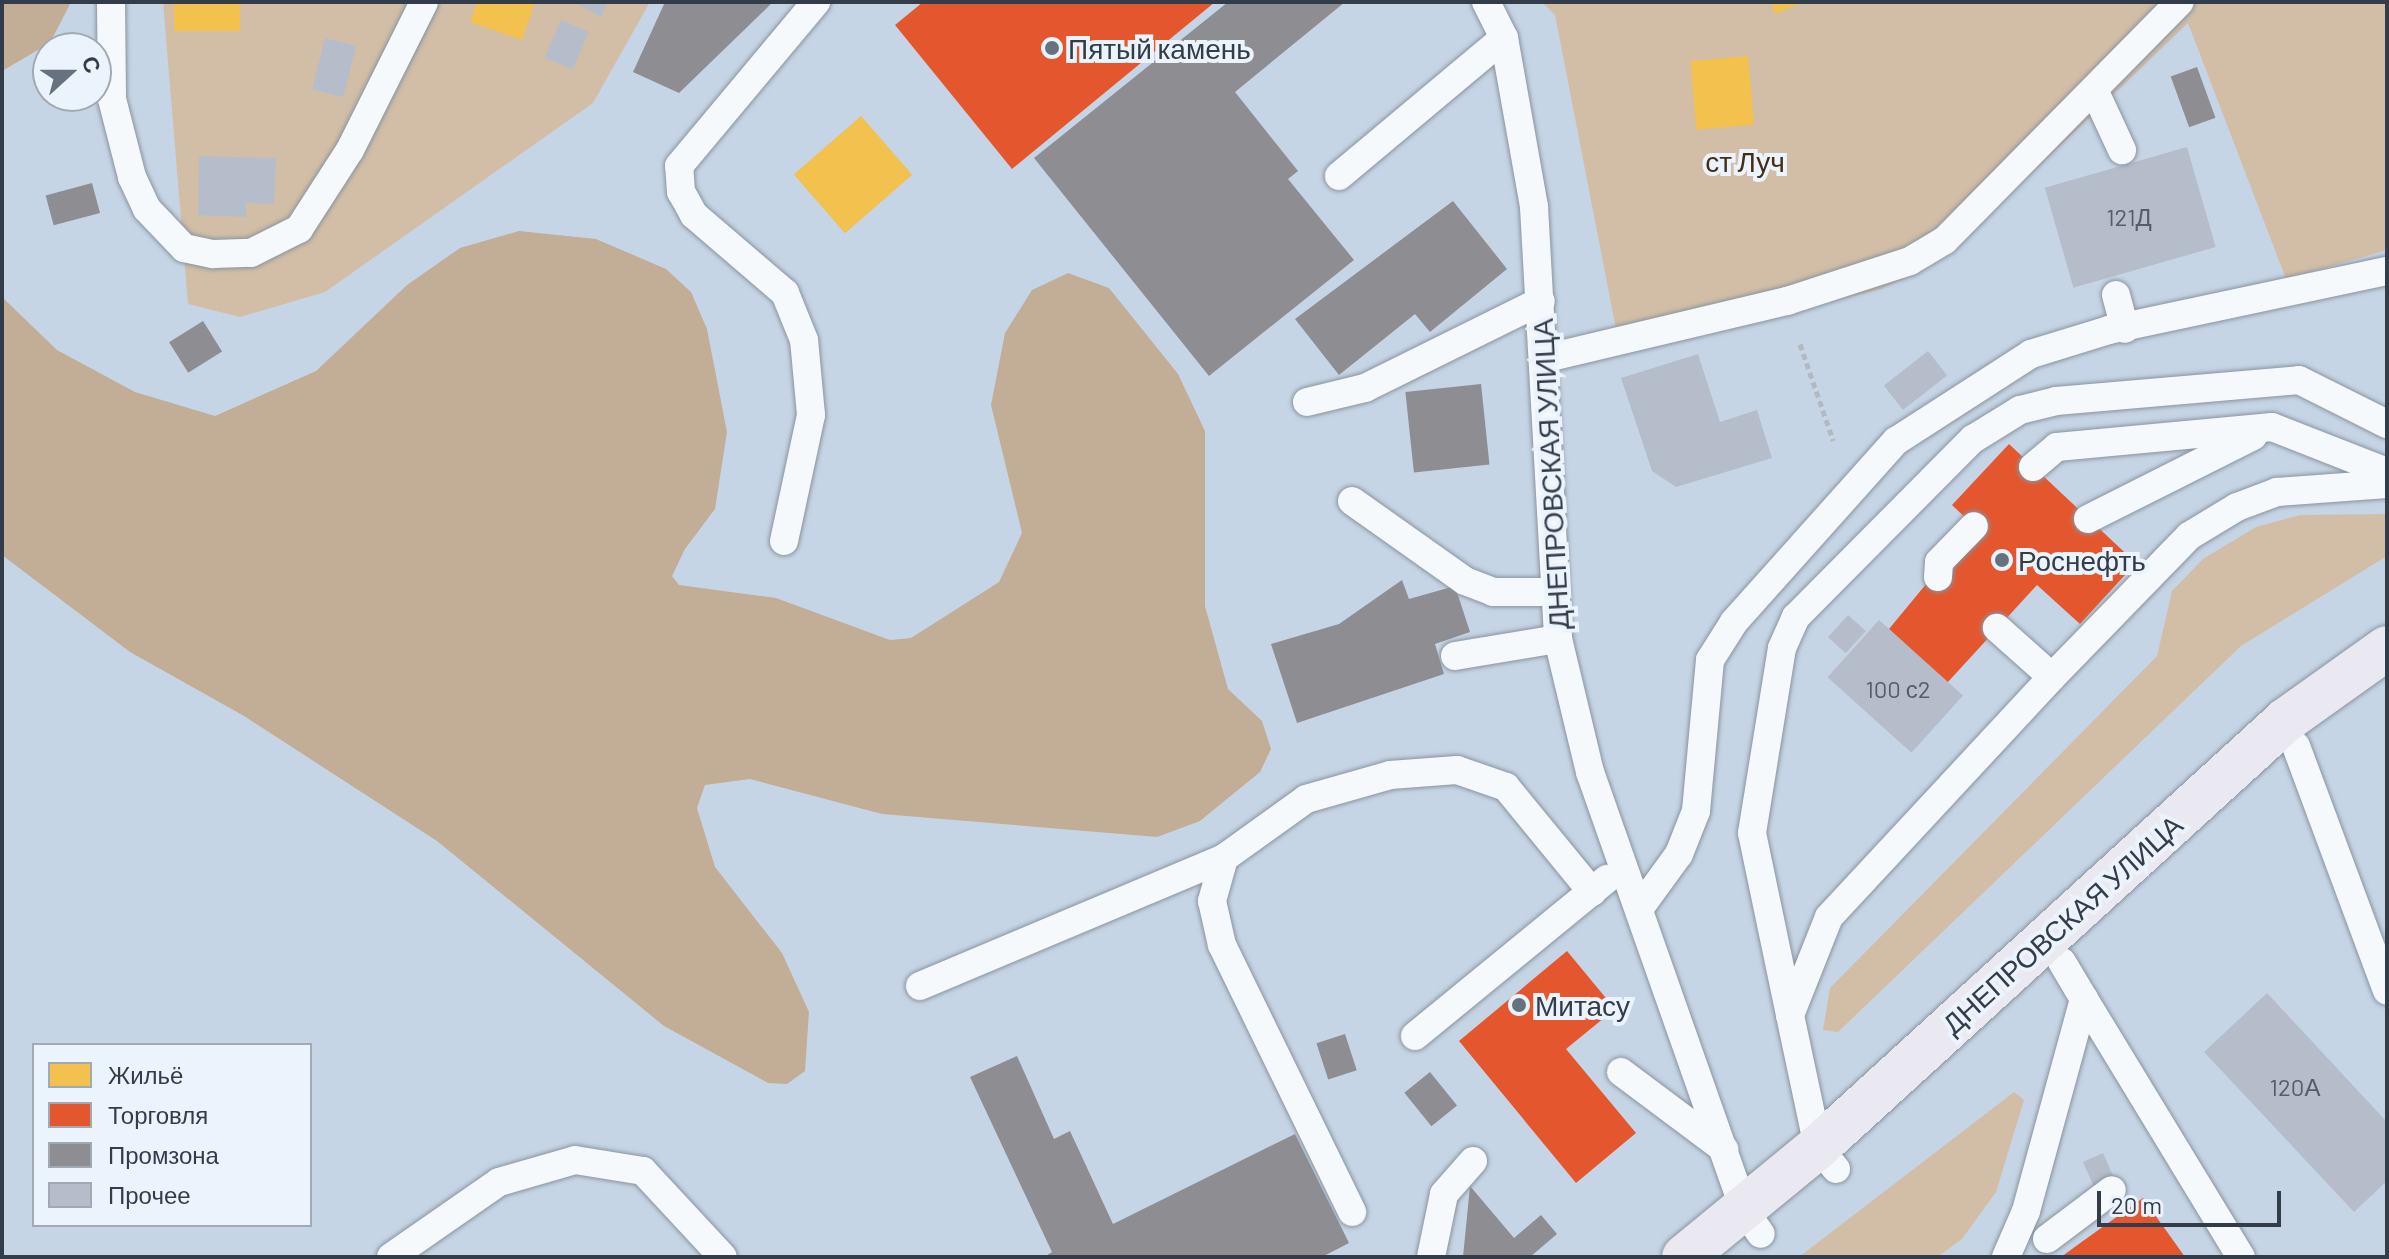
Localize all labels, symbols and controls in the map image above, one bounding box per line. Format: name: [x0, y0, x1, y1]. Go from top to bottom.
place label: Пятый камень: [1068, 31, 1251, 65]
north arrow: [32, 32, 112, 112]
marker: Пятый камень: [1043, 39, 1061, 57]
text: С: [78, 52, 108, 76]
park label: ст Луч: [1705, 144, 1785, 178]
house number: 121Д: [2106, 203, 2152, 231]
street label: ДНЕПРОВСКАЯ УЛИЦА: [1525, 318, 1575, 630]
place label: Роснефть: [2018, 543, 2146, 577]
marker: Роснефть: [1993, 551, 2011, 569]
house number: 100 с2: [1865, 675, 1931, 703]
street label: ДНЕПРОВСКАЯ УЛИЦА: [1935, 807, 2189, 1041]
place label: Митасу: [1535, 988, 1630, 1022]
marker: Митасу: [1510, 996, 1528, 1014]
legend: [32, 1043, 312, 1227]
text: Жильё: [108, 1060, 183, 1089]
house number: 120А: [2270, 1073, 2320, 1101]
text: Торговля: [108, 1100, 208, 1129]
text: Промзона: [108, 1140, 219, 1169]
scale bar: [2101, 1175, 2285, 1225]
text: Прочее: [108, 1180, 191, 1209]
text: 20 m: [2111, 1190, 2162, 1219]

